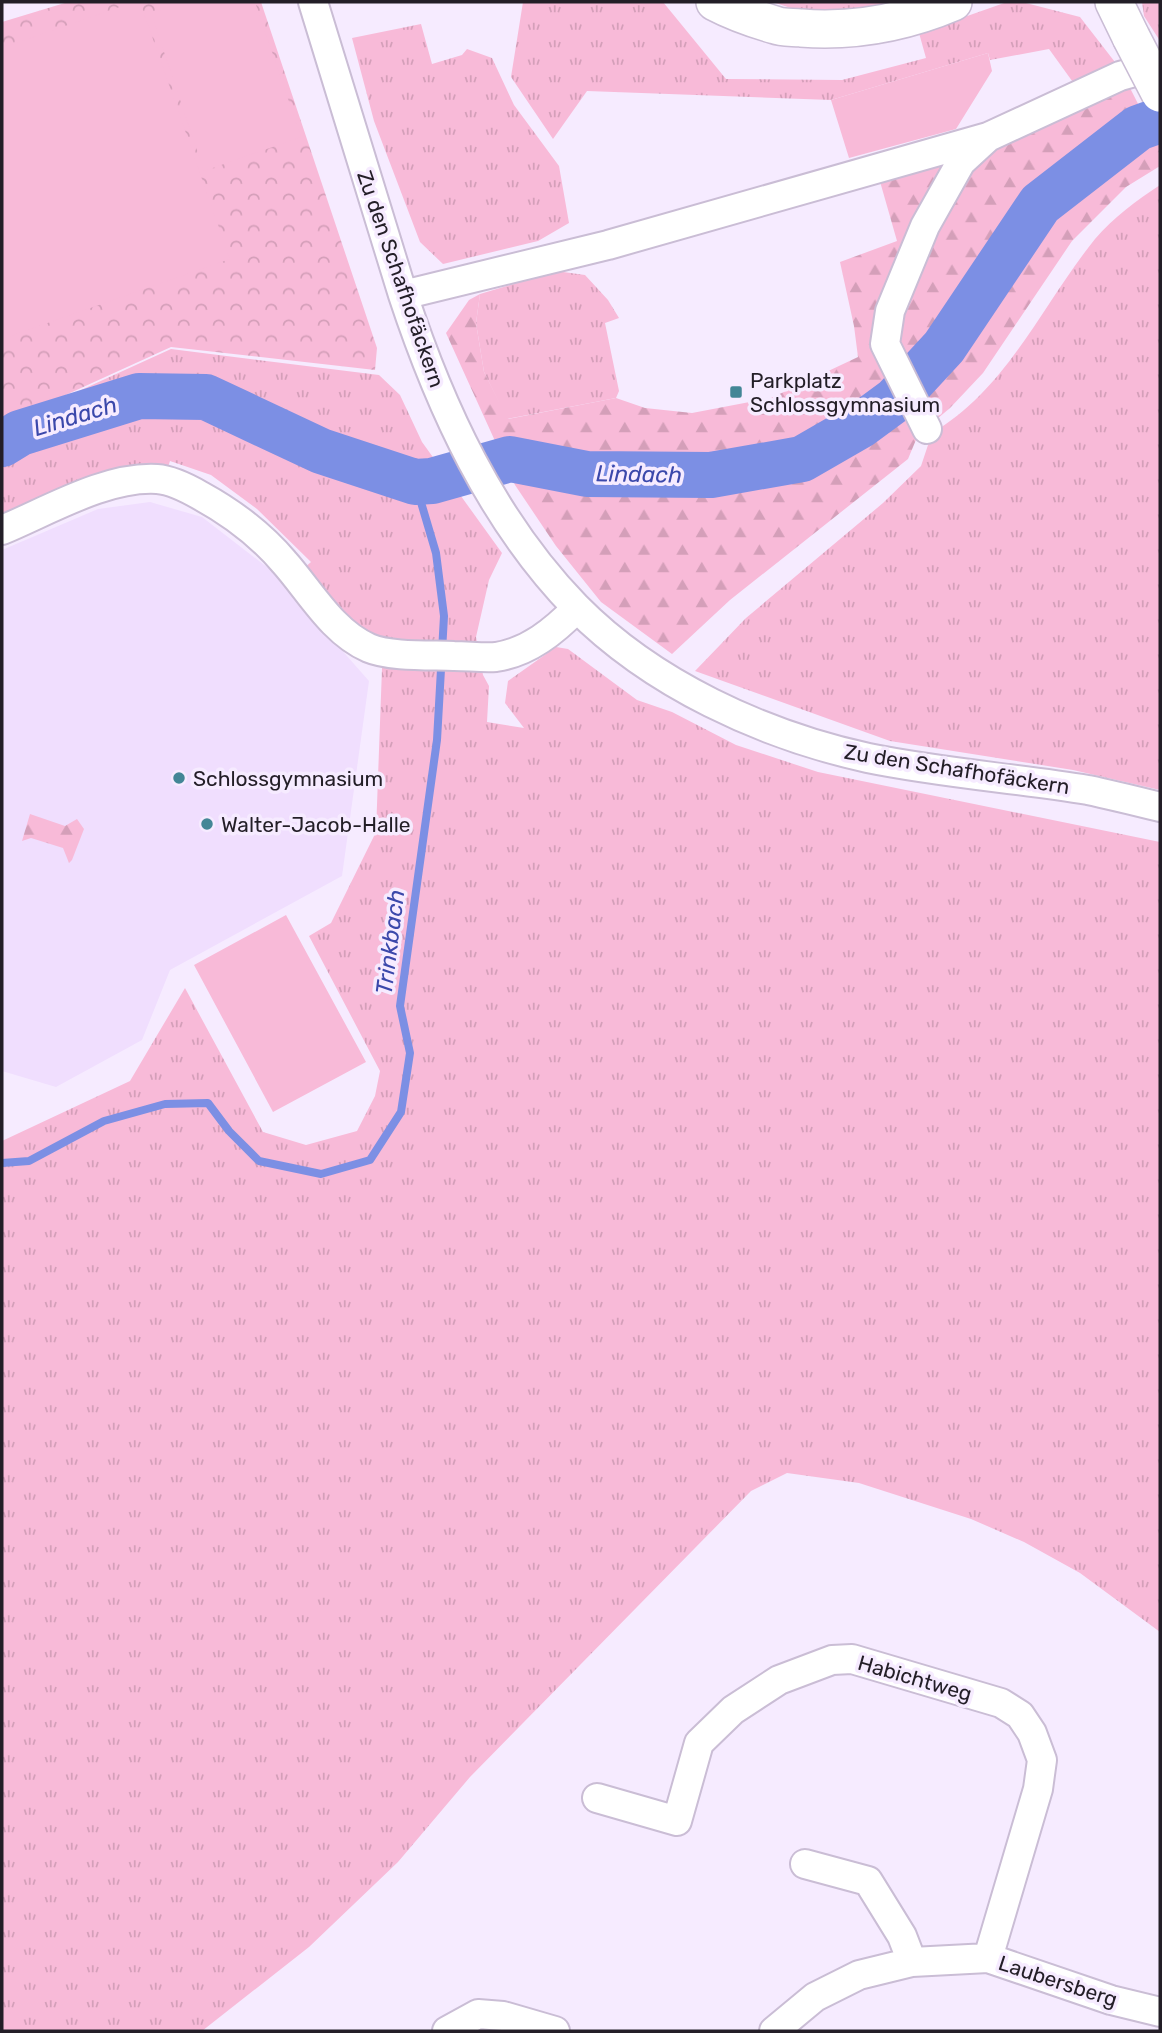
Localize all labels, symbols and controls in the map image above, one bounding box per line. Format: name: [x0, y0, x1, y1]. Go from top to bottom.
street label: Zu den Schafhofäckern: [352, 167, 450, 391]
place label: Parkplatz Schlossgymnasium: [750, 368, 940, 417]
marker: Parkplatz Schlossgymnasium: [728, 384, 744, 400]
water label: Lindach: [30, 390, 120, 442]
water label: Lindach: [596, 459, 682, 489]
street label: Zu den Schafhofäckern: [843, 739, 1071, 799]
place label: Schlossgymnasium: [193, 766, 383, 791]
marker: Schlossgymnasium: [171, 770, 187, 786]
place label: Walter-Jacob-Halle: [221, 812, 411, 837]
marker: Walter-Jacob-Halle: [199, 816, 215, 832]
water label: Trinkbach: [370, 888, 410, 996]
street label: Habichtweg: [855, 1650, 975, 1706]
street label: Laubersberg: [995, 1950, 1121, 2012]

